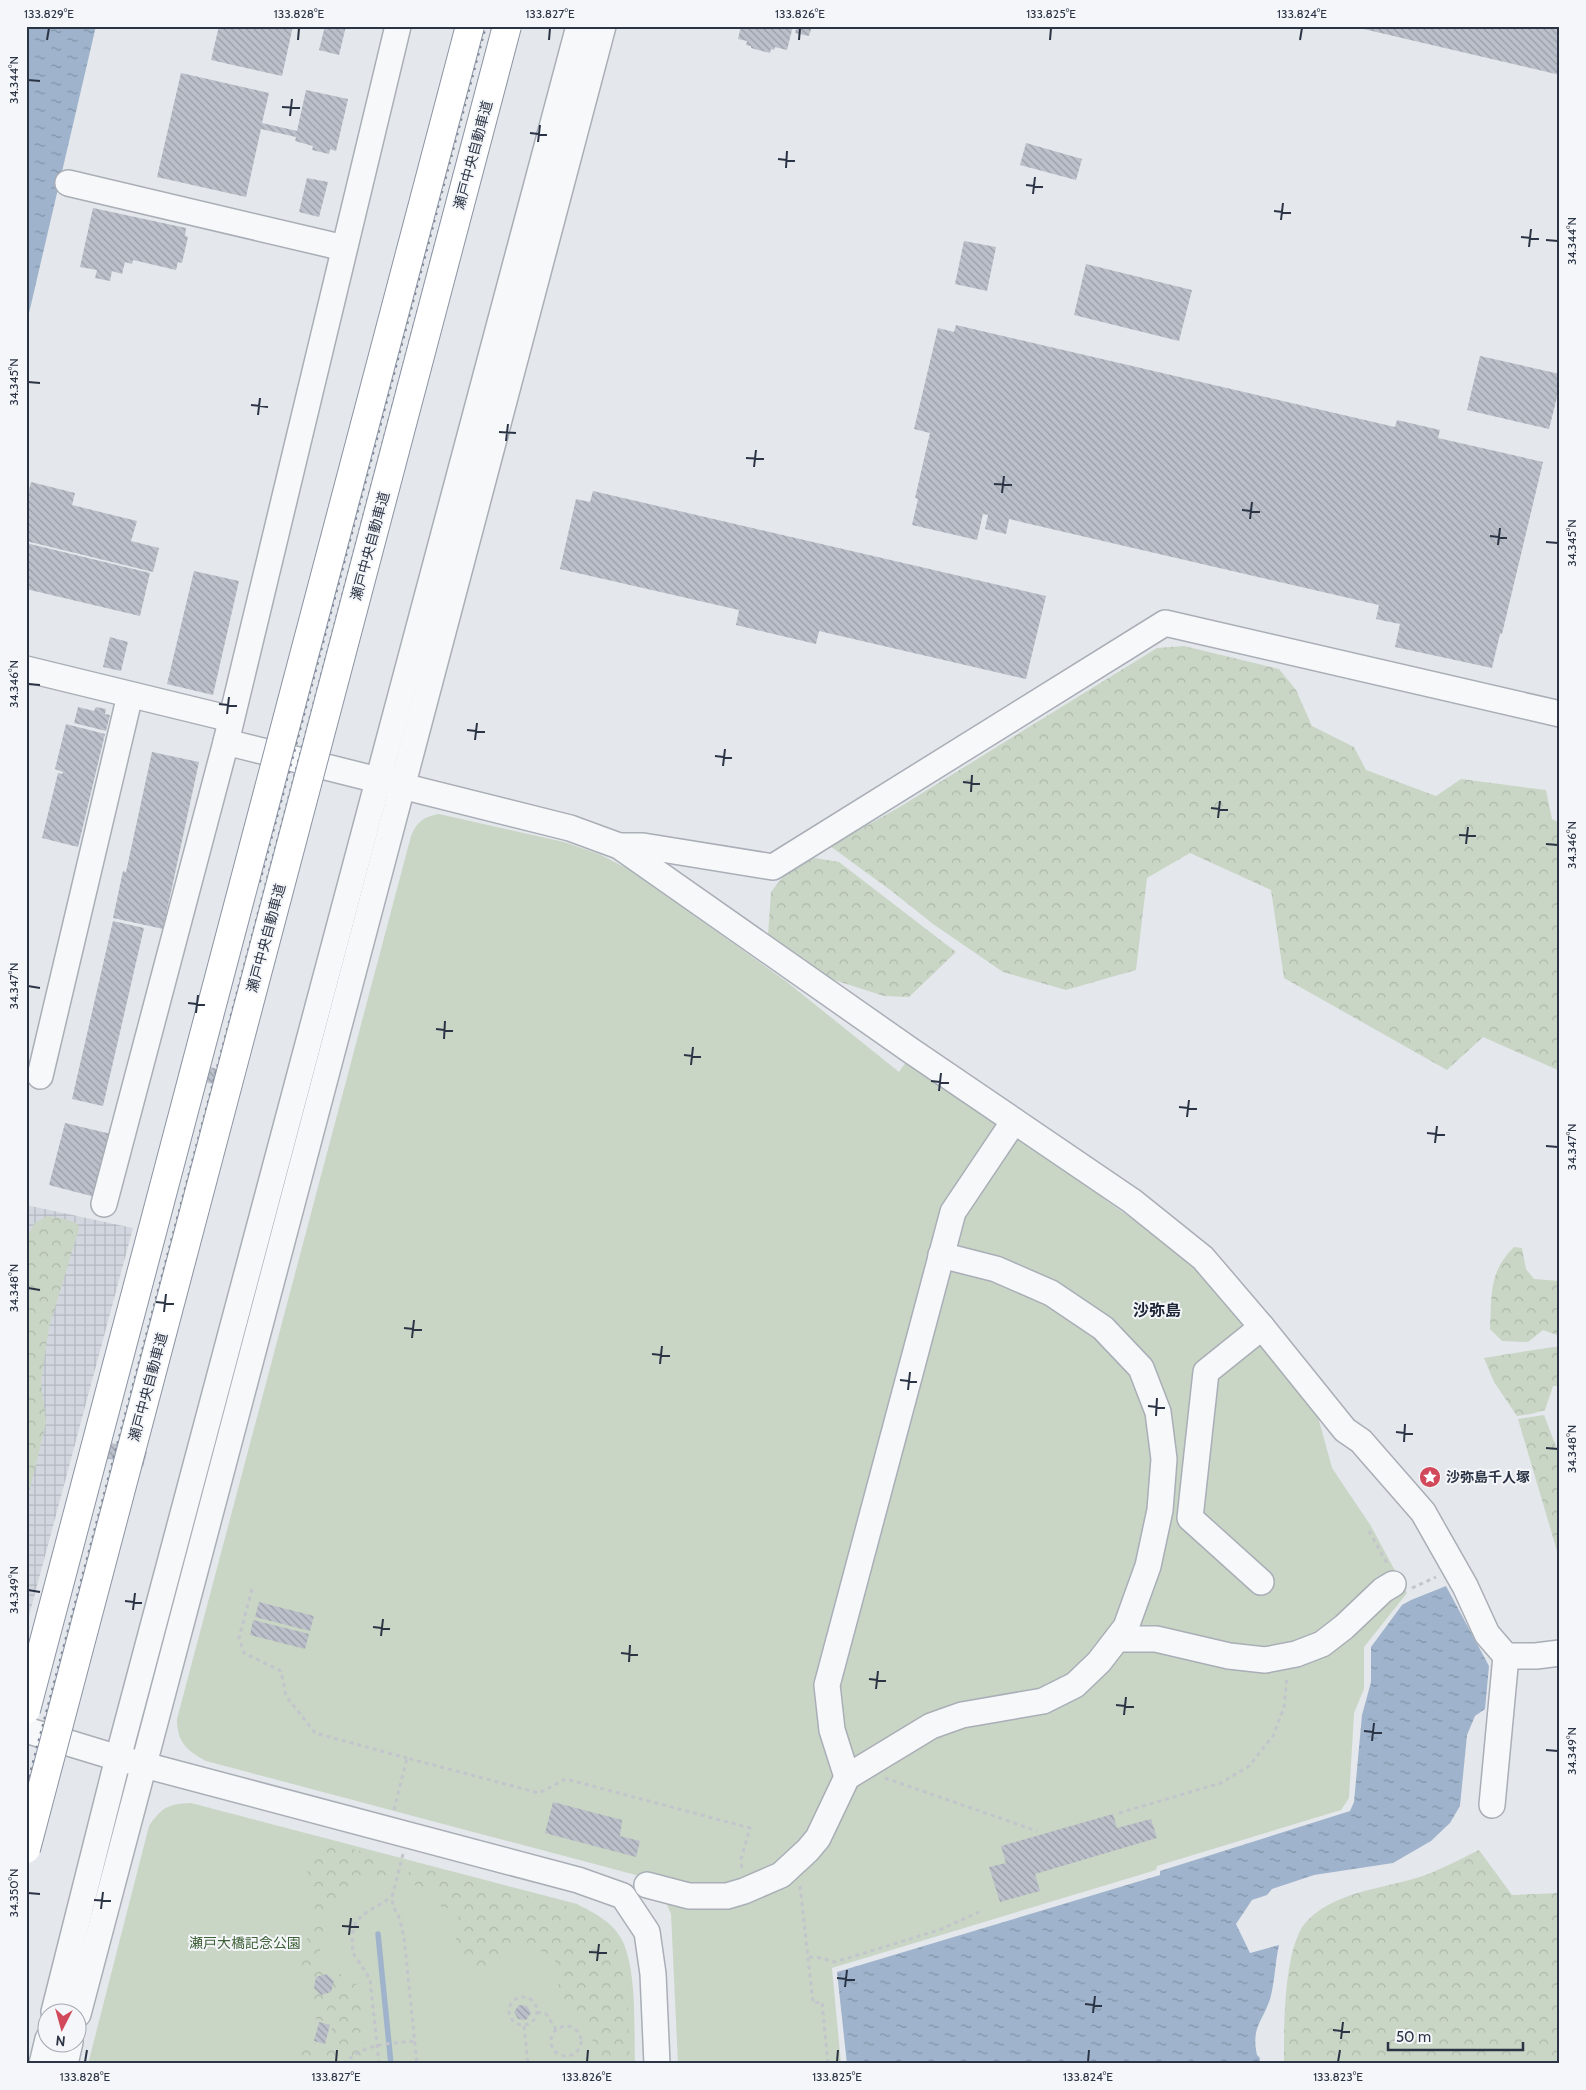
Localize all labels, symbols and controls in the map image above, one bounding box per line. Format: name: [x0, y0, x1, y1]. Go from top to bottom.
text: 133.829°E: [24, 6, 74, 21]
text: 133.828°E: [274, 6, 325, 21]
text: 133.827°E: [525, 6, 575, 21]
text: 133.826°E: [775, 6, 825, 21]
text: 133.825°E: [1026, 6, 1076, 21]
text: 133.824°E: [1277, 6, 1327, 21]
text: 34.344°N: [6, 56, 21, 104]
street label: 瀬戸中央自動車道: [450, 99, 496, 211]
text: 34.344°N: [1564, 217, 1579, 265]
text: 34.345°N: [6, 358, 21, 406]
street label: 瀬戸中央自動車道: [347, 490, 393, 602]
text: 34.345°N: [1564, 519, 1579, 567]
text: 34.346°N: [6, 660, 21, 708]
text: 34.346°N: [1564, 821, 1579, 869]
street label: 瀬戸中央自動車道: [243, 882, 289, 994]
text: 34.347°N: [6, 962, 21, 1010]
text: 34.347°N: [1564, 1123, 1579, 1171]
text: 34.348°N: [6, 1264, 21, 1312]
district label: 沙弥島: [1133, 1301, 1181, 1320]
street label: 瀬戸中央自動車道: [125, 1331, 171, 1443]
text: 34.348°N: [1564, 1425, 1579, 1473]
place icon: 沙弥島千人塚: [1418, 1465, 1442, 1489]
place label: 沙弥島千人塚: [1446, 1468, 1530, 1486]
text: 34.349°N: [6, 1566, 21, 1614]
text: 34.349°N: [1564, 1727, 1579, 1775]
text: 34.350°N: [6, 1868, 21, 1918]
park label: 瀬戸大橋記念公園: [189, 1934, 301, 1952]
north arrow: [38, 2002, 88, 2052]
scale bar: [1388, 2020, 1524, 2052]
text: 50 m: [1396, 2028, 1431, 2046]
text: N: [55, 2031, 67, 2050]
text: 133.828°E: [60, 2069, 111, 2084]
text: 133.827°E: [311, 2069, 361, 2084]
text: 133.826°E: [562, 2069, 612, 2084]
text: 133.825°E: [812, 2069, 862, 2084]
text: 133.824°E: [1063, 2069, 1113, 2084]
text: 133.823°E: [1313, 2069, 1363, 2084]

